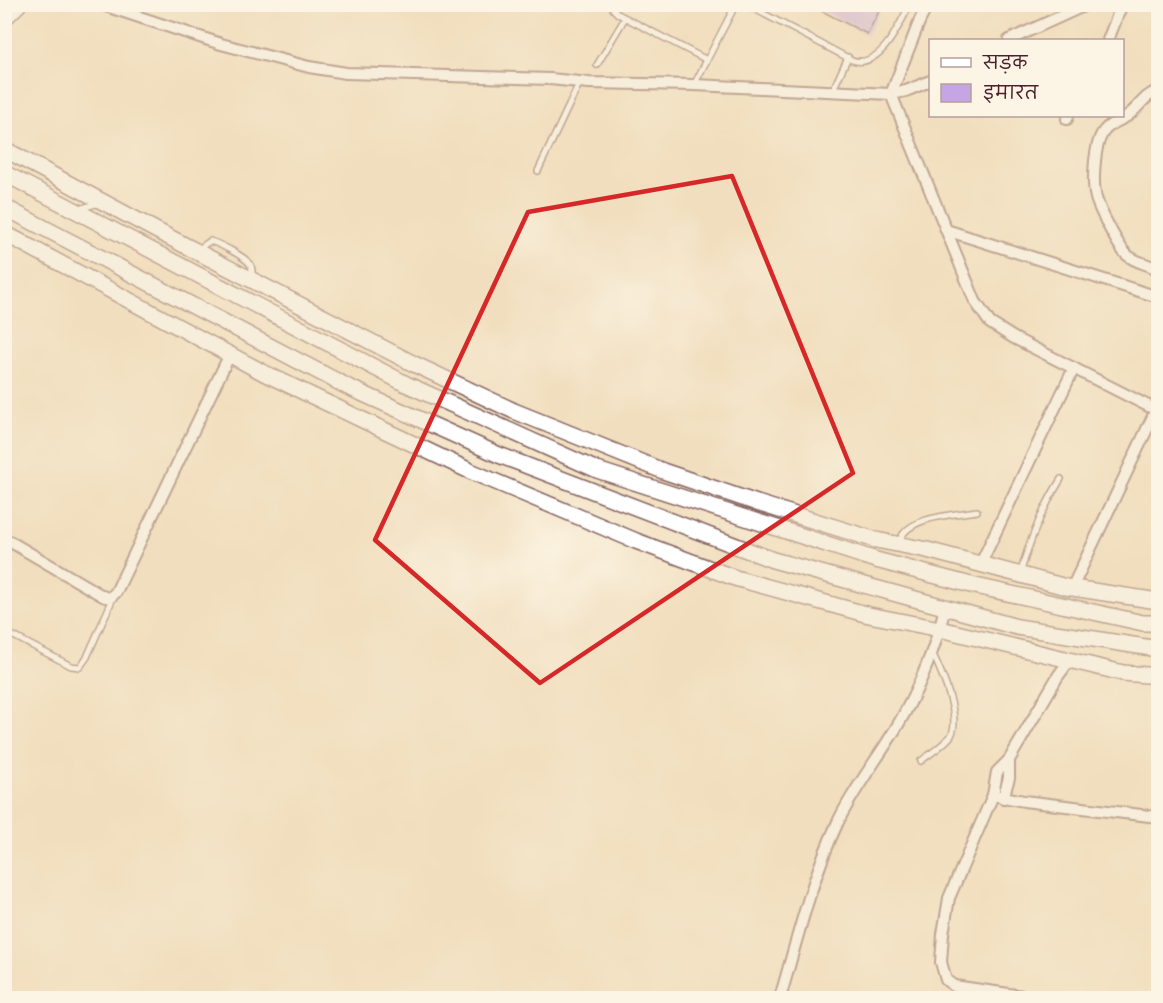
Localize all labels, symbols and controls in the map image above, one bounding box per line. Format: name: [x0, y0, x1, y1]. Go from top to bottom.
legend: [929, 39, 1124, 117]
text: सड़क: [982, 51, 1028, 76]
text: इमारत: [983, 81, 1039, 106]

